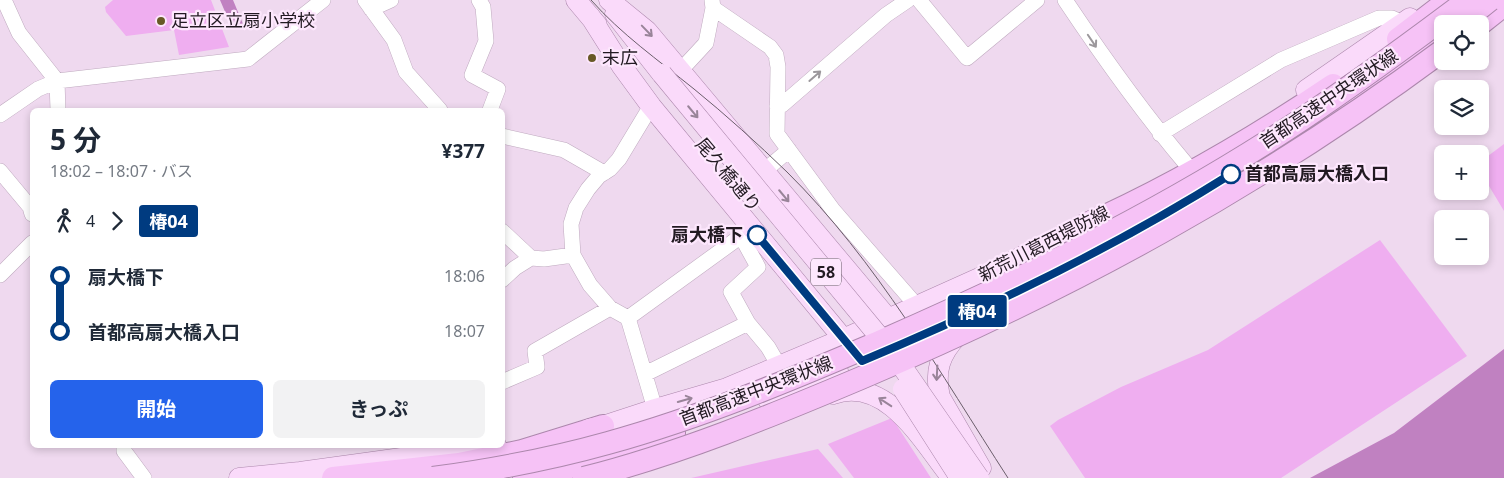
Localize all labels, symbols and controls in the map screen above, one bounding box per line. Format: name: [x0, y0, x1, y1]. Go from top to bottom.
place label: 足立区立扇小学校: [171, 8, 315, 32]
marker: 足立区立扇小学校: [155, 15, 167, 27]
map controls: [1434, 15, 1489, 265]
button: locate: [1434, 15, 1489, 70]
one-way arrow: [641, 25, 653, 37]
one-way arrow: [1088, 33, 1098, 47]
street label: 首都高速中央環状線: [1255, 43, 1402, 153]
place label: 末広: [602, 45, 638, 69]
marker: 末広: [586, 52, 598, 64]
one-way arrow: [808, 71, 821, 82]
button: layers: [1434, 80, 1489, 135]
one-way arrow: [687, 105, 699, 118]
text: 5 分: [50, 120, 101, 158]
street label: 尾久橋通り: [691, 132, 767, 217]
text: ¥377: [442, 138, 485, 164]
button: +: [1434, 145, 1489, 200]
text: 18:02 – 18:07 · バス: [50, 160, 193, 182]
place label: 首都高扇大橋入口: [1245, 161, 1389, 185]
marker: 首都高扇大橋入口: [1221, 164, 1241, 184]
one-way arrow: [778, 190, 790, 203]
street label: 新荒川葛西堤防線: [974, 200, 1113, 286]
icon: walk: [50, 207, 78, 235]
icon: forward: [103, 207, 131, 235]
text: 椿04: [149, 209, 188, 233]
text: 4: [86, 210, 95, 232]
button: −: [1434, 210, 1489, 265]
place label: 扇大橋下: [671, 222, 743, 246]
marker: 扇大橋下: [747, 225, 767, 245]
road number: 58: [811, 258, 841, 286]
text: 扇大橋下: [88, 264, 164, 290]
text: 18:06: [444, 265, 485, 287]
line badge: 椿04: [948, 295, 1006, 327]
text: 椿04: [958, 299, 996, 323]
text: 首都高扇大橋入口: [88, 319, 240, 345]
text: 18:07: [444, 320, 485, 342]
street label: 首都高速中央環状線: [676, 350, 836, 430]
one-way arrow: [933, 364, 942, 380]
button: 開始: [50, 380, 263, 438]
button: きっぷ: [273, 380, 485, 438]
one-way arrow: [677, 394, 693, 404]
one-way arrow: [879, 397, 893, 407]

